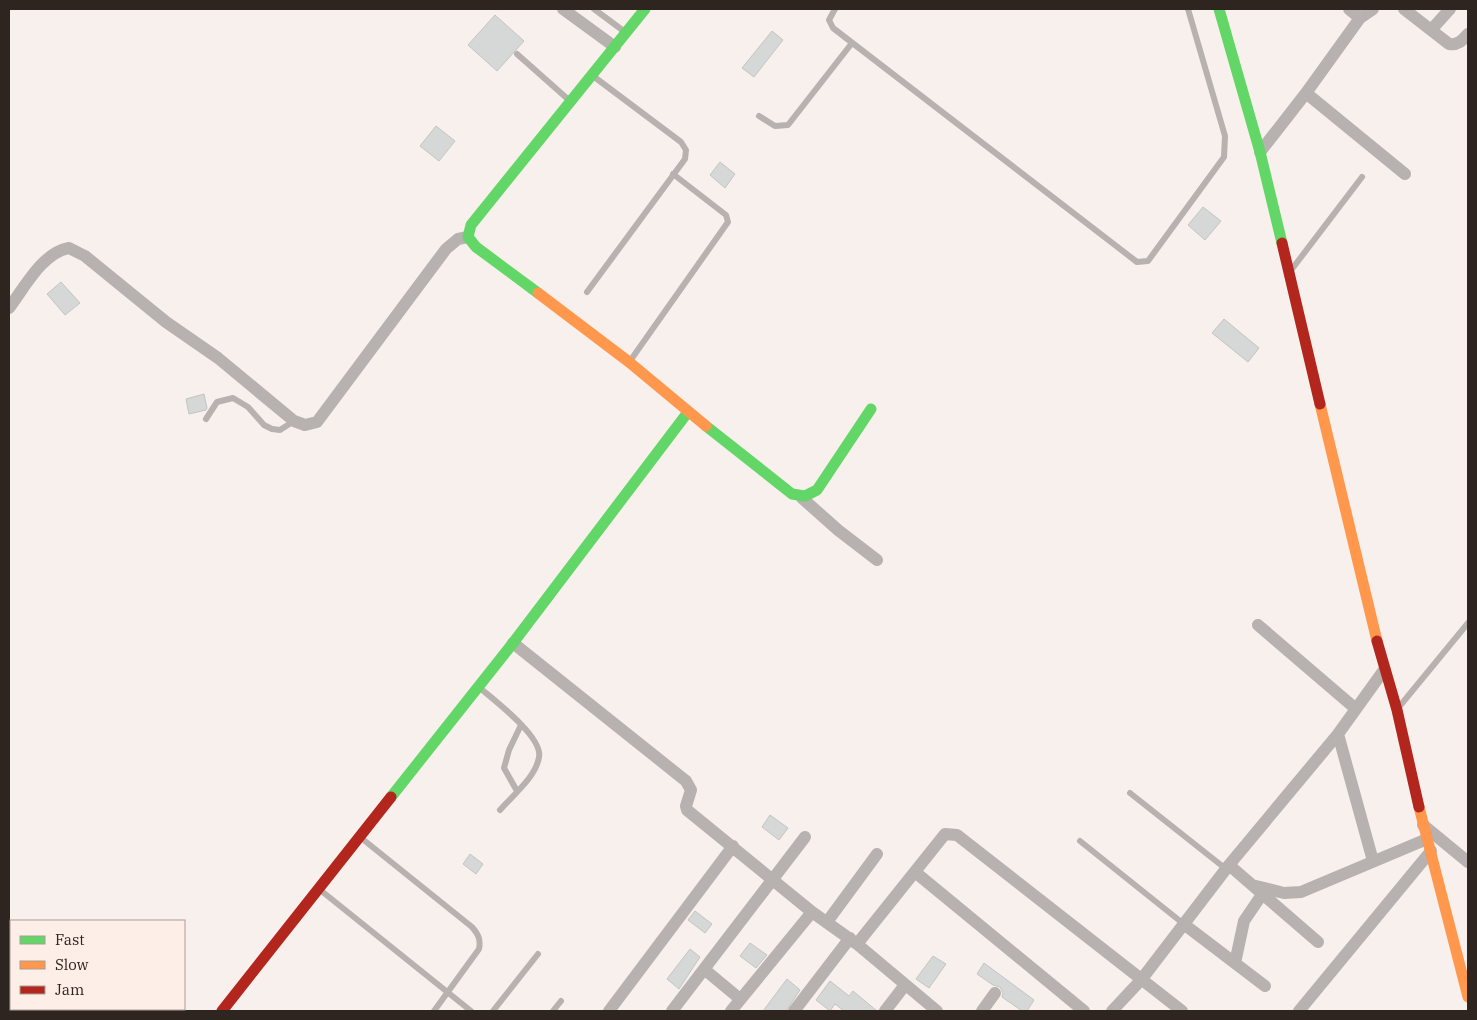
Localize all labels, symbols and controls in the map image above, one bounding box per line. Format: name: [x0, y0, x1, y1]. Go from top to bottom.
legend: [10, 920, 185, 1010]
text: Fast: [55, 930, 85, 949]
text: Slow: [55, 955, 89, 974]
text: Jam: [55, 980, 84, 999]

